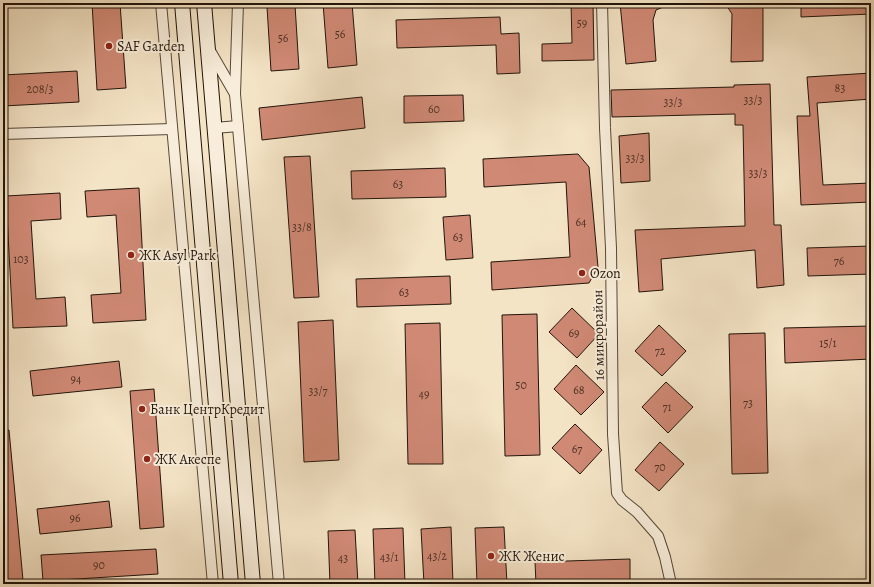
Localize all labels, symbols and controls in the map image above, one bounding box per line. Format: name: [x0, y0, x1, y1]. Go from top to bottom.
house number: 59: [577, 15, 587, 31]
house number: 56: [335, 26, 346, 42]
house number: 56: [278, 30, 289, 46]
place label: SAF Garden: [117, 37, 185, 56]
marker: SAF Garden: [104, 41, 114, 51]
house number: 83: [835, 80, 845, 96]
house number: 208/3: [27, 81, 53, 97]
house number: 33/3: [744, 92, 762, 108]
house number: 33/3: [664, 94, 682, 110]
house number: 60: [428, 101, 440, 117]
house number: 33/3: [626, 150, 644, 166]
house number: 33/3: [749, 165, 767, 181]
house number: 63: [393, 176, 403, 192]
house number: 64: [576, 214, 587, 230]
house number: 33/8: [292, 219, 312, 235]
house number: 63: [453, 229, 463, 245]
place label: ЖК Asyl Park: [139, 246, 216, 265]
marker: ЖК Asyl Park: [126, 250, 136, 260]
house number: 103: [13, 251, 29, 267]
house number: 76: [834, 253, 845, 269]
place label: Ozon: [590, 264, 621, 283]
marker: Ozon: [577, 268, 587, 278]
house number: 63: [399, 284, 409, 300]
street label: 16 микрорайон: [588, 290, 609, 380]
house number: 69: [568, 325, 580, 341]
house number: 15/1: [819, 335, 837, 351]
house number: 72: [655, 343, 666, 359]
house number: 94: [71, 371, 82, 387]
house number: 50: [515, 377, 527, 393]
house number: 68: [573, 382, 585, 398]
house number: 33/7: [309, 383, 328, 399]
house number: 49: [419, 386, 429, 402]
house number: 73: [743, 395, 753, 411]
house number: 71: [662, 399, 672, 415]
place label: Банк ЦентрКредит: [150, 400, 264, 419]
marker: Банк ЦентрКредит: [137, 404, 147, 414]
house number: 67: [572, 441, 583, 457]
place label: ЖК Акеспе: [155, 450, 221, 469]
marker: ЖК Акеспе: [142, 454, 152, 464]
house number: 70: [654, 459, 666, 475]
house number: 96: [69, 510, 81, 526]
place label: ЖК Женис: [499, 547, 565, 566]
house number: 43/2: [427, 548, 447, 564]
house number: 43/1: [380, 549, 398, 565]
house number: 43: [338, 550, 348, 566]
marker: ЖК Женис: [486, 551, 496, 561]
house number: 90: [93, 557, 105, 573]

